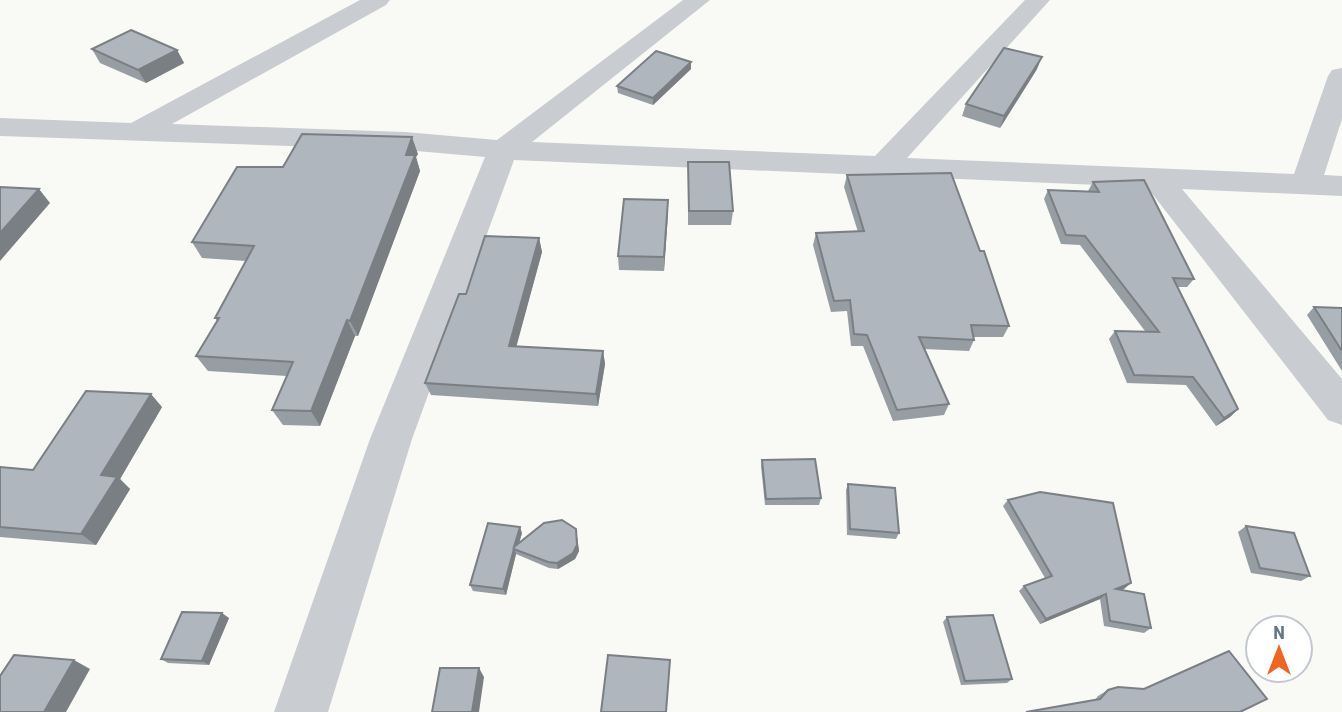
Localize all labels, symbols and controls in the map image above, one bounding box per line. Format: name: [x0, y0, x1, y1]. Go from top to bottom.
north arrow: [1244, 614, 1314, 684]
text: N: [1273, 621, 1285, 644]

